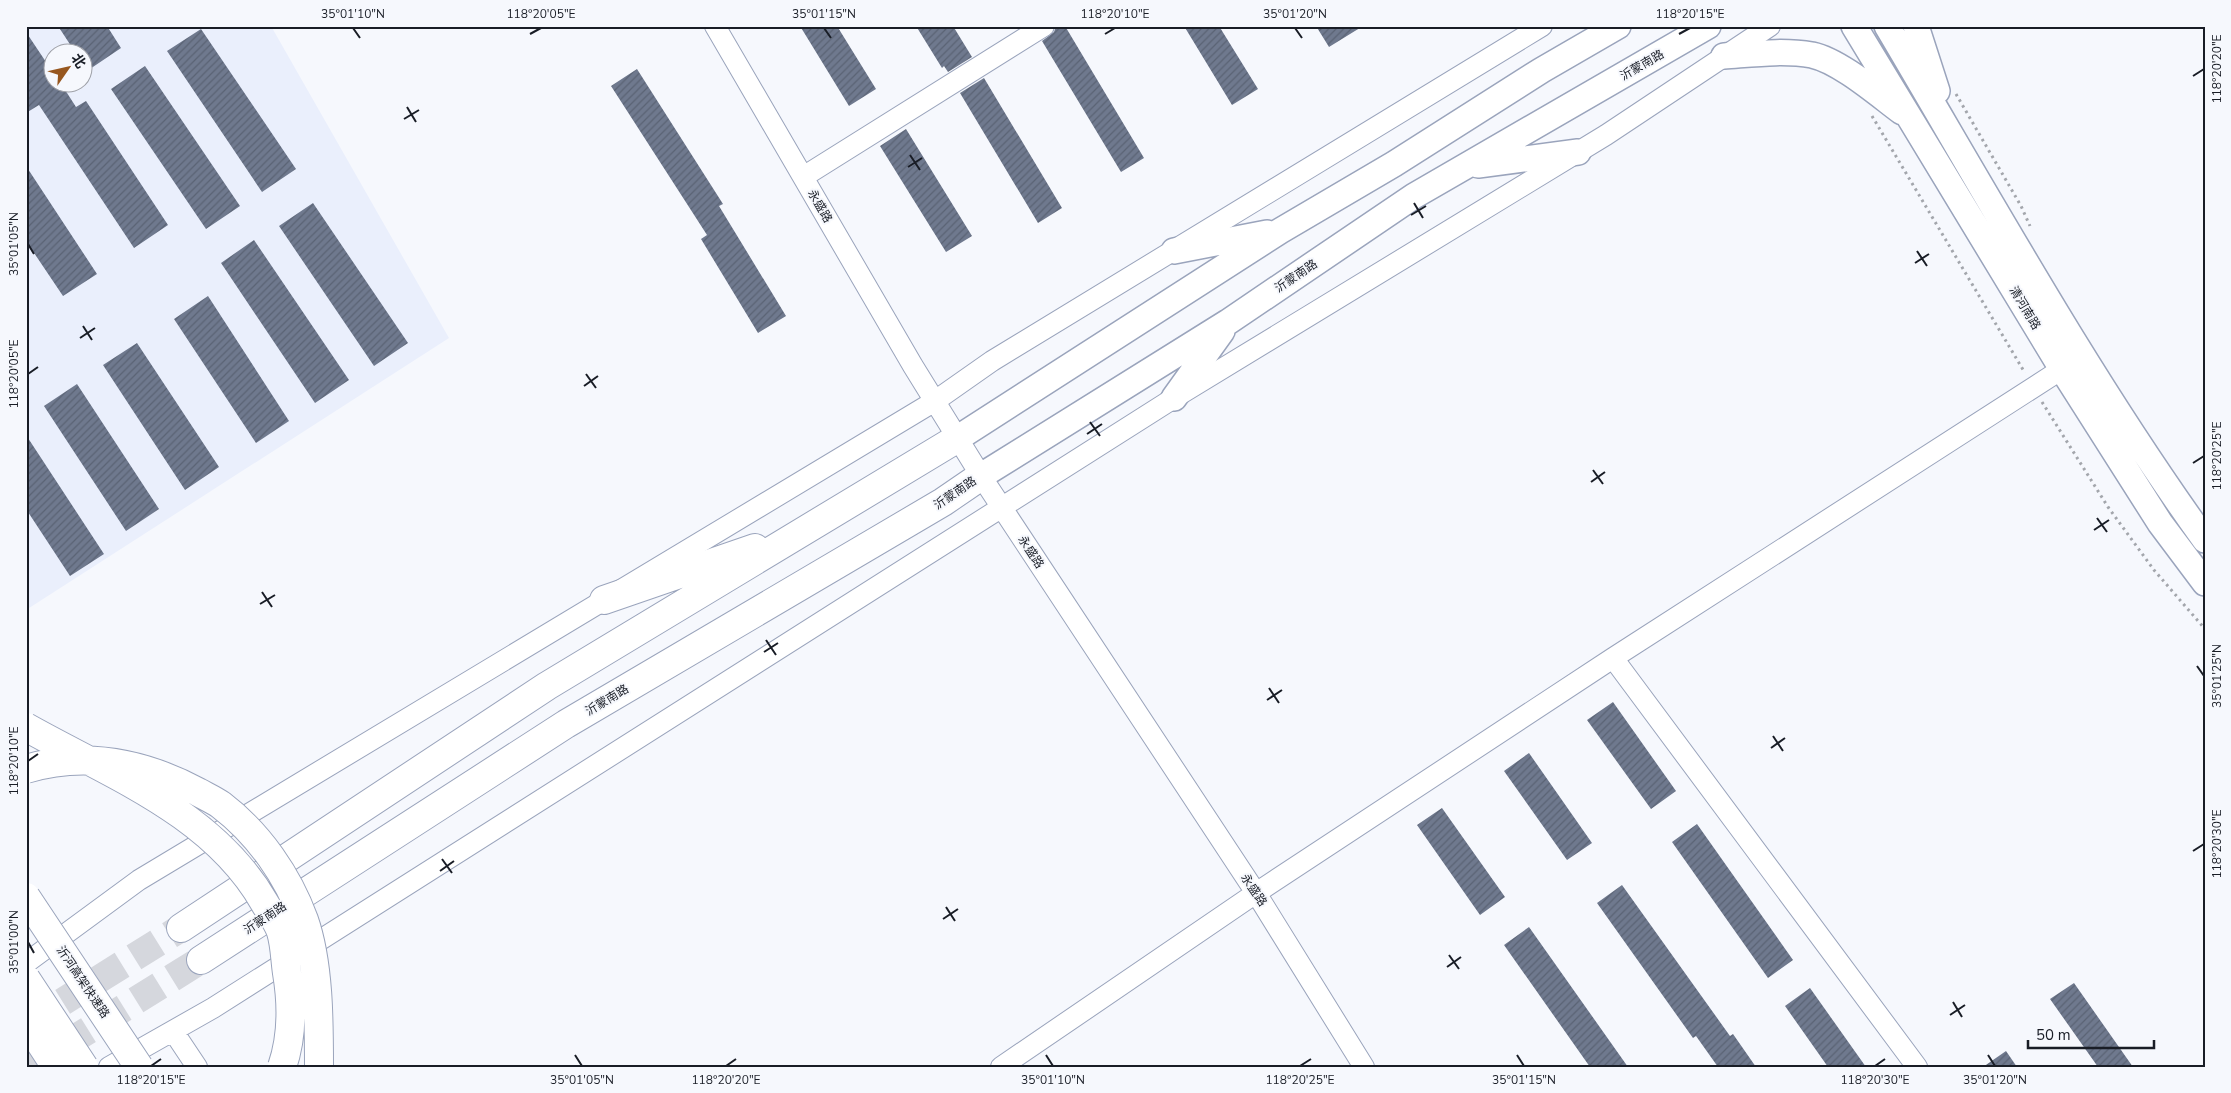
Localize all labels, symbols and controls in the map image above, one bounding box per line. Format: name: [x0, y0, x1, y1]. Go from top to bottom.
text: 35°01'10"N: [321, 6, 385, 22]
text: 118°20'05"E: [506, 6, 576, 22]
text: 35°01'15"N: [792, 6, 856, 22]
text: 118°20'10"E: [1080, 6, 1150, 22]
text: 35°01'20"N: [1263, 6, 1327, 22]
text: 118°20'15"E: [1655, 6, 1725, 22]
text: 118°20'20"E: [2209, 34, 2225, 104]
north arrow: [42, 42, 92, 92]
street label: 沂蒙南路: [1617, 46, 1667, 84]
text: 北: [67, 50, 90, 72]
street label: 永盛路: [804, 186, 836, 226]
text: 35°01'05"N: [6, 212, 22, 276]
street label: 沂蒙南路: [1272, 256, 1320, 296]
street label: 清河南路: [2006, 283, 2044, 333]
text: 118°20'05"E: [6, 339, 22, 409]
text: 118°20'25"E: [2209, 421, 2225, 491]
street label: 沂蒙南路: [931, 473, 979, 513]
street label: 永盛路: [1014, 533, 1048, 571]
text: 35°01'25"N: [2209, 644, 2225, 708]
street label: 沂蒙南路: [582, 681, 632, 719]
text: 118°20'10"E: [6, 726, 22, 796]
text: 118°20'30"E: [2209, 809, 2225, 879]
street label: 永盛路: [1237, 871, 1271, 909]
street label: 沂蒙南路: [241, 898, 289, 938]
text: 35°01'00"N: [6, 910, 22, 974]
street label: 沂河高架快速路: [53, 943, 113, 1021]
scale bar: [2028, 1018, 2155, 1050]
text: 50 m: [2036, 1025, 2071, 1045]
text: 118°20'15"E: [116, 1072, 186, 1088]
text: 35°01'05"N: [550, 1072, 614, 1088]
text: 118°20'20"E: [691, 1072, 761, 1088]
text: 35°01'10"N: [1021, 1072, 1085, 1088]
text: 118°20'25"E: [1265, 1072, 1335, 1088]
text: 35°01'15"N: [1492, 1072, 1556, 1088]
text: 118°20'30"E: [1840, 1072, 1910, 1088]
text: 35°01'20"N: [1963, 1072, 2027, 1088]

